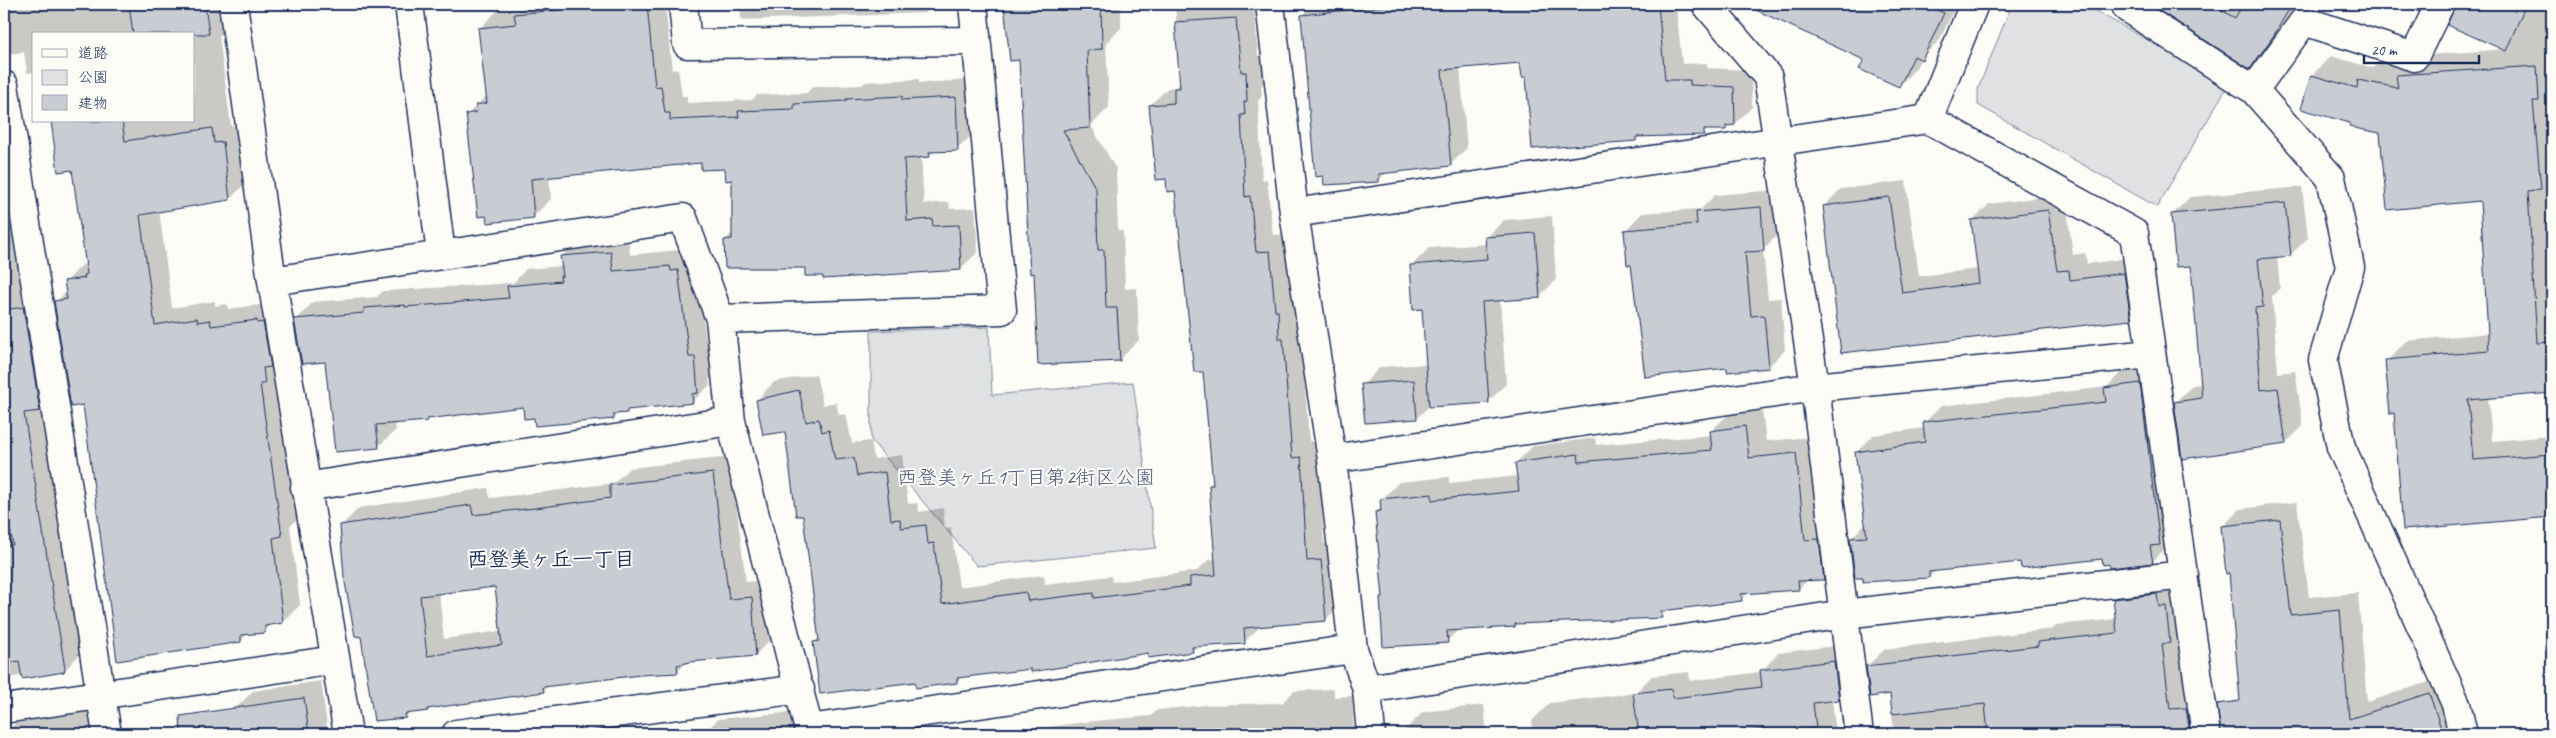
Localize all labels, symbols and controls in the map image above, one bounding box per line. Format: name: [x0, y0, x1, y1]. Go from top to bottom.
legend: [32, 32, 195, 122]
scale bar: [2364, 32, 2478, 64]
text: 20 m: [2371, 41, 2398, 60]
text: 道路: [78, 44, 108, 63]
text: 公園: [78, 68, 108, 87]
text: 建物: [78, 94, 108, 113]
park label: 西登美ヶ丘1丁目第2街区公園: [897, 465, 1155, 490]
district label: 西登美ヶ丘一丁目: [467, 546, 635, 572]

